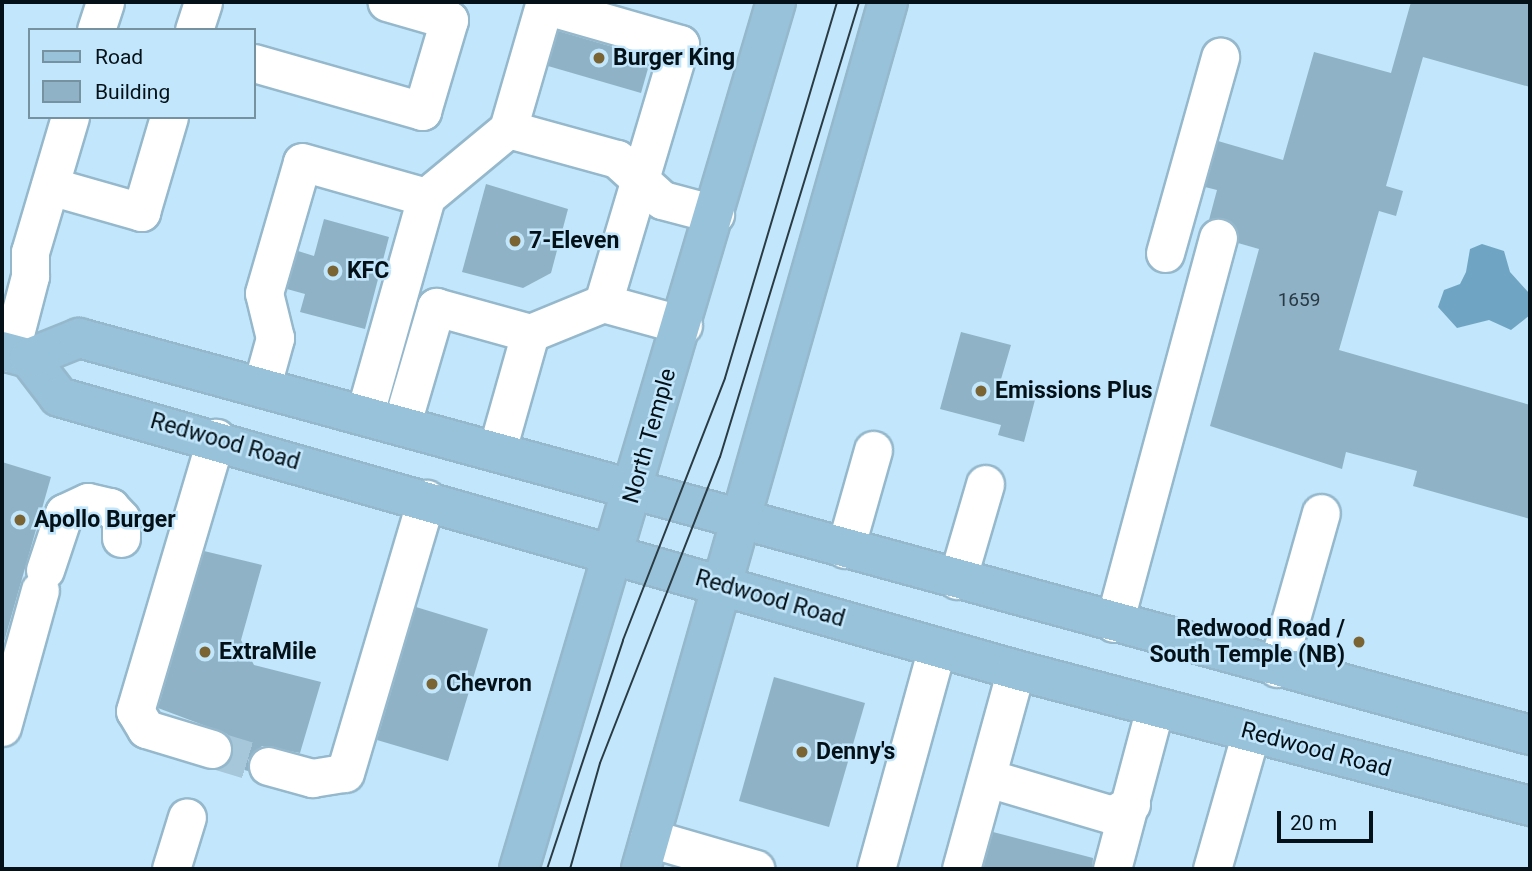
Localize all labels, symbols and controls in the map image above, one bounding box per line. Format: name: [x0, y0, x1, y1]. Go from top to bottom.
legend: [28, 28, 256, 119]
place label: Burger King: [613, 44, 735, 72]
text: Road: [95, 45, 143, 69]
marker: Burger King: [591, 50, 607, 66]
text: Building: [95, 80, 170, 104]
place label: 7-Eleven: [529, 227, 619, 255]
marker: 7-Eleven: [507, 233, 523, 249]
place label: KFC: [347, 257, 389, 285]
marker: KFC: [325, 263, 341, 279]
house number: 1659: [1278, 289, 1320, 311]
street label: North Temple: [618, 365, 682, 507]
place label: Emissions Plus: [995, 377, 1153, 405]
marker: Emissions Plus: [973, 383, 989, 399]
street label: Redwood Road: [147, 407, 303, 477]
place label: Apollo Burger: [34, 506, 176, 534]
marker: Apollo Burger: [12, 512, 28, 528]
street label: Redwood Road: [692, 564, 848, 634]
place label: Redwood Road / South Temple (NB): [1149, 615, 1345, 669]
marker: Redwood Road / South Temple (NB): [1351, 634, 1367, 650]
place label: ExtraMile: [219, 638, 317, 666]
marker: ExtraMile: [197, 644, 213, 660]
place label: Chevron: [446, 670, 532, 698]
marker: Chevron: [424, 676, 440, 692]
street label: Redwood Road: [1238, 717, 1394, 783]
place label: Denny's: [816, 738, 895, 766]
marker: Denny's: [794, 744, 810, 760]
scale bar: [1280, 798, 1376, 842]
text: 20 m: [1290, 811, 1337, 835]

